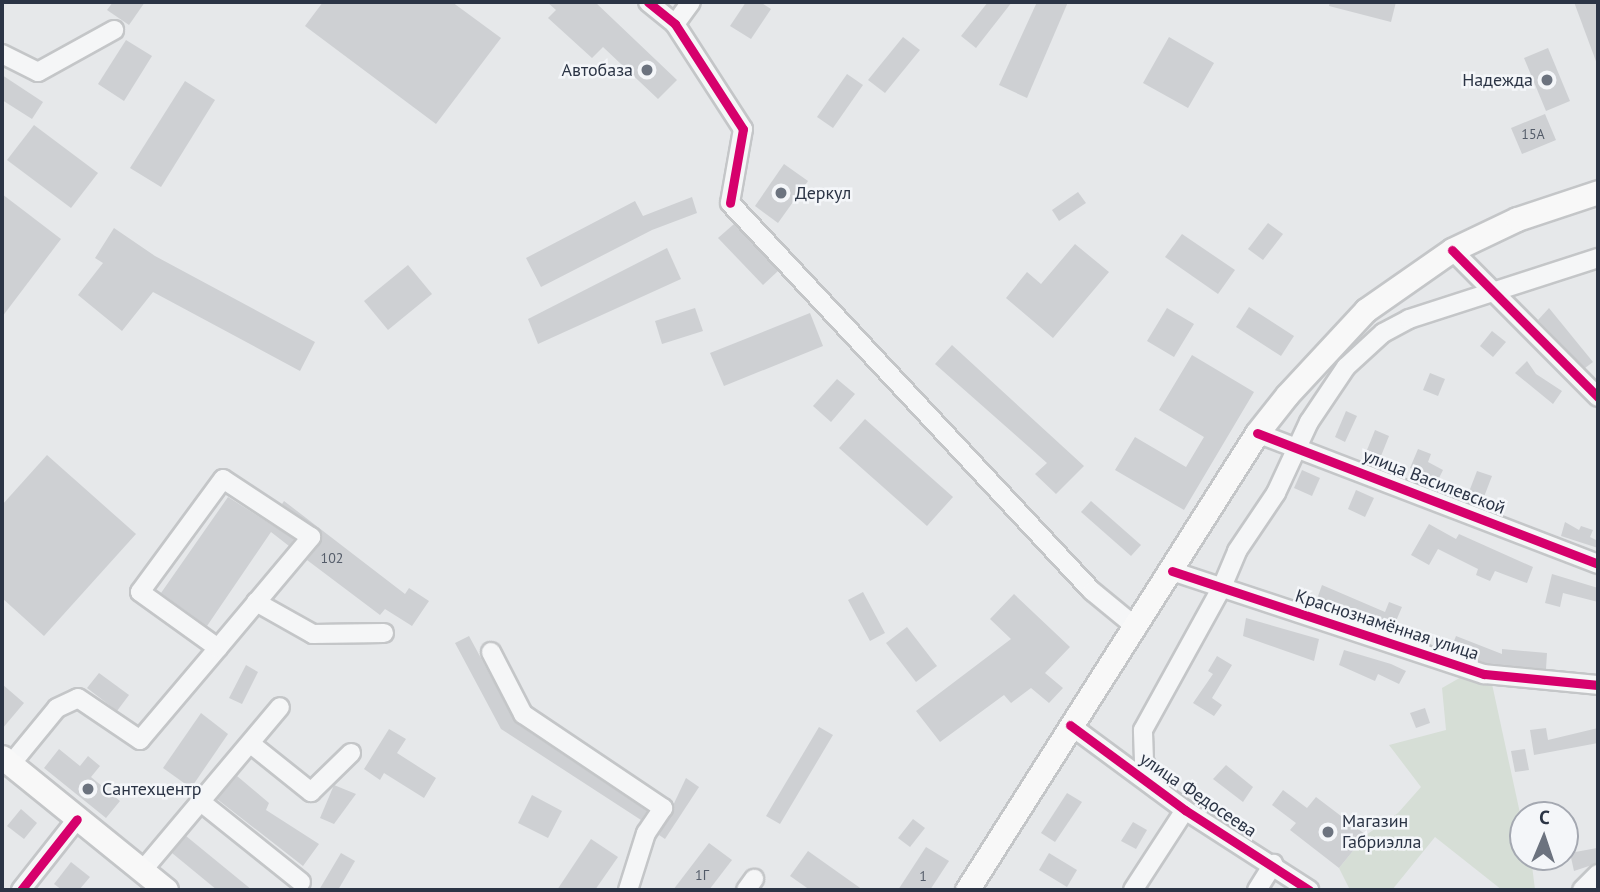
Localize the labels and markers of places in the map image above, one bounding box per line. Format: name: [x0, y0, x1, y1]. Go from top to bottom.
place label: Автобаза: [562, 59, 633, 81]
marker: Автобаза: [639, 62, 655, 78]
place label: Надежда: [1462, 69, 1533, 91]
marker: Надежда: [1539, 72, 1555, 88]
place label: Деркул: [795, 182, 851, 204]
marker: Деркул: [773, 185, 789, 201]
place label: Сантехцентр: [102, 778, 201, 800]
marker: Сантехцентр: [80, 781, 96, 797]
place label: Магазин Габриэлла: [1342, 811, 1421, 854]
marker: Магазин Габриэлла: [1320, 824, 1336, 840]

